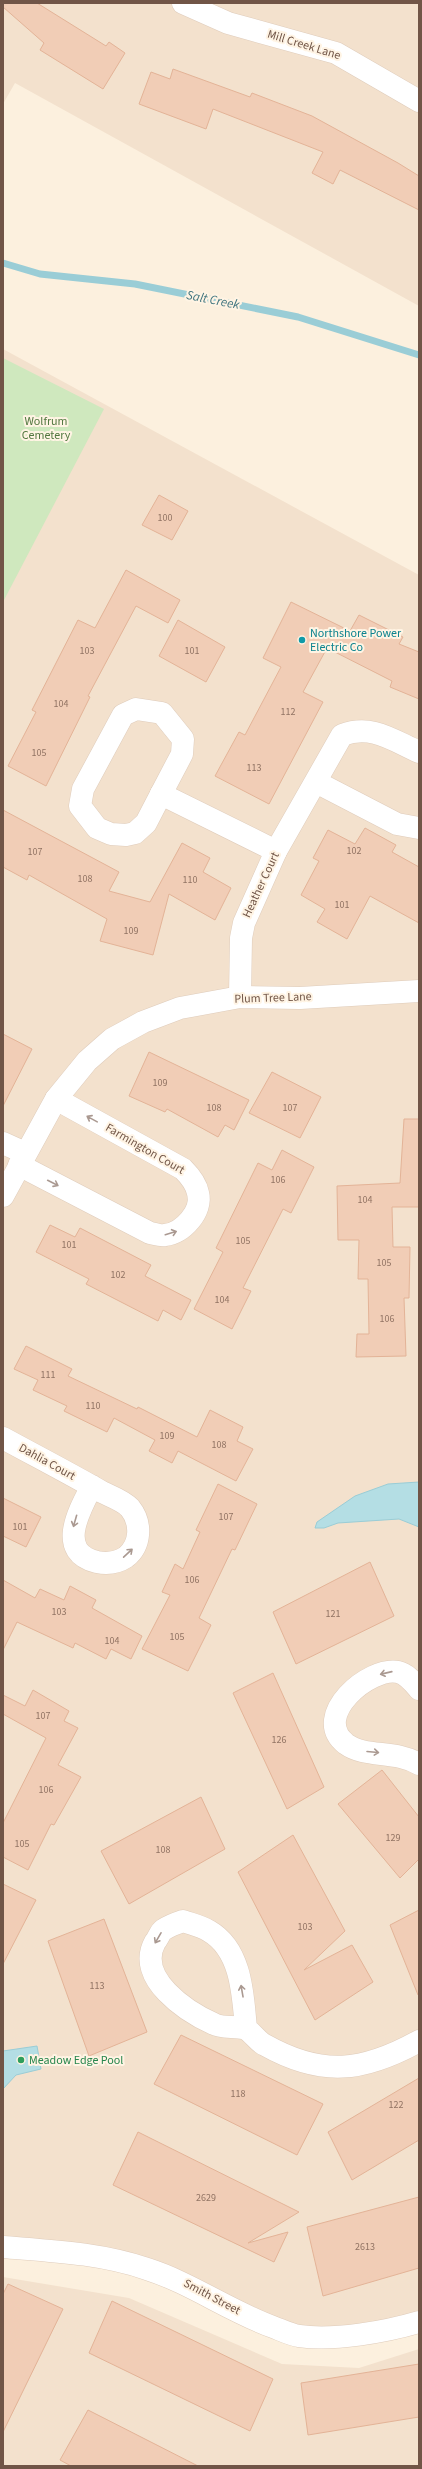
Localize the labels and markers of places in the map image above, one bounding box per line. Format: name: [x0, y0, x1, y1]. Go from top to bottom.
place label: Northshore Power Electric Co: [310, 625, 402, 656]
marker: Northshore Power Electric Co: [297, 635, 307, 645]
place label: Meadow Edge Pool: [29, 2052, 123, 2069]
marker: Meadow Edge Pool: [16, 2055, 26, 2065]

